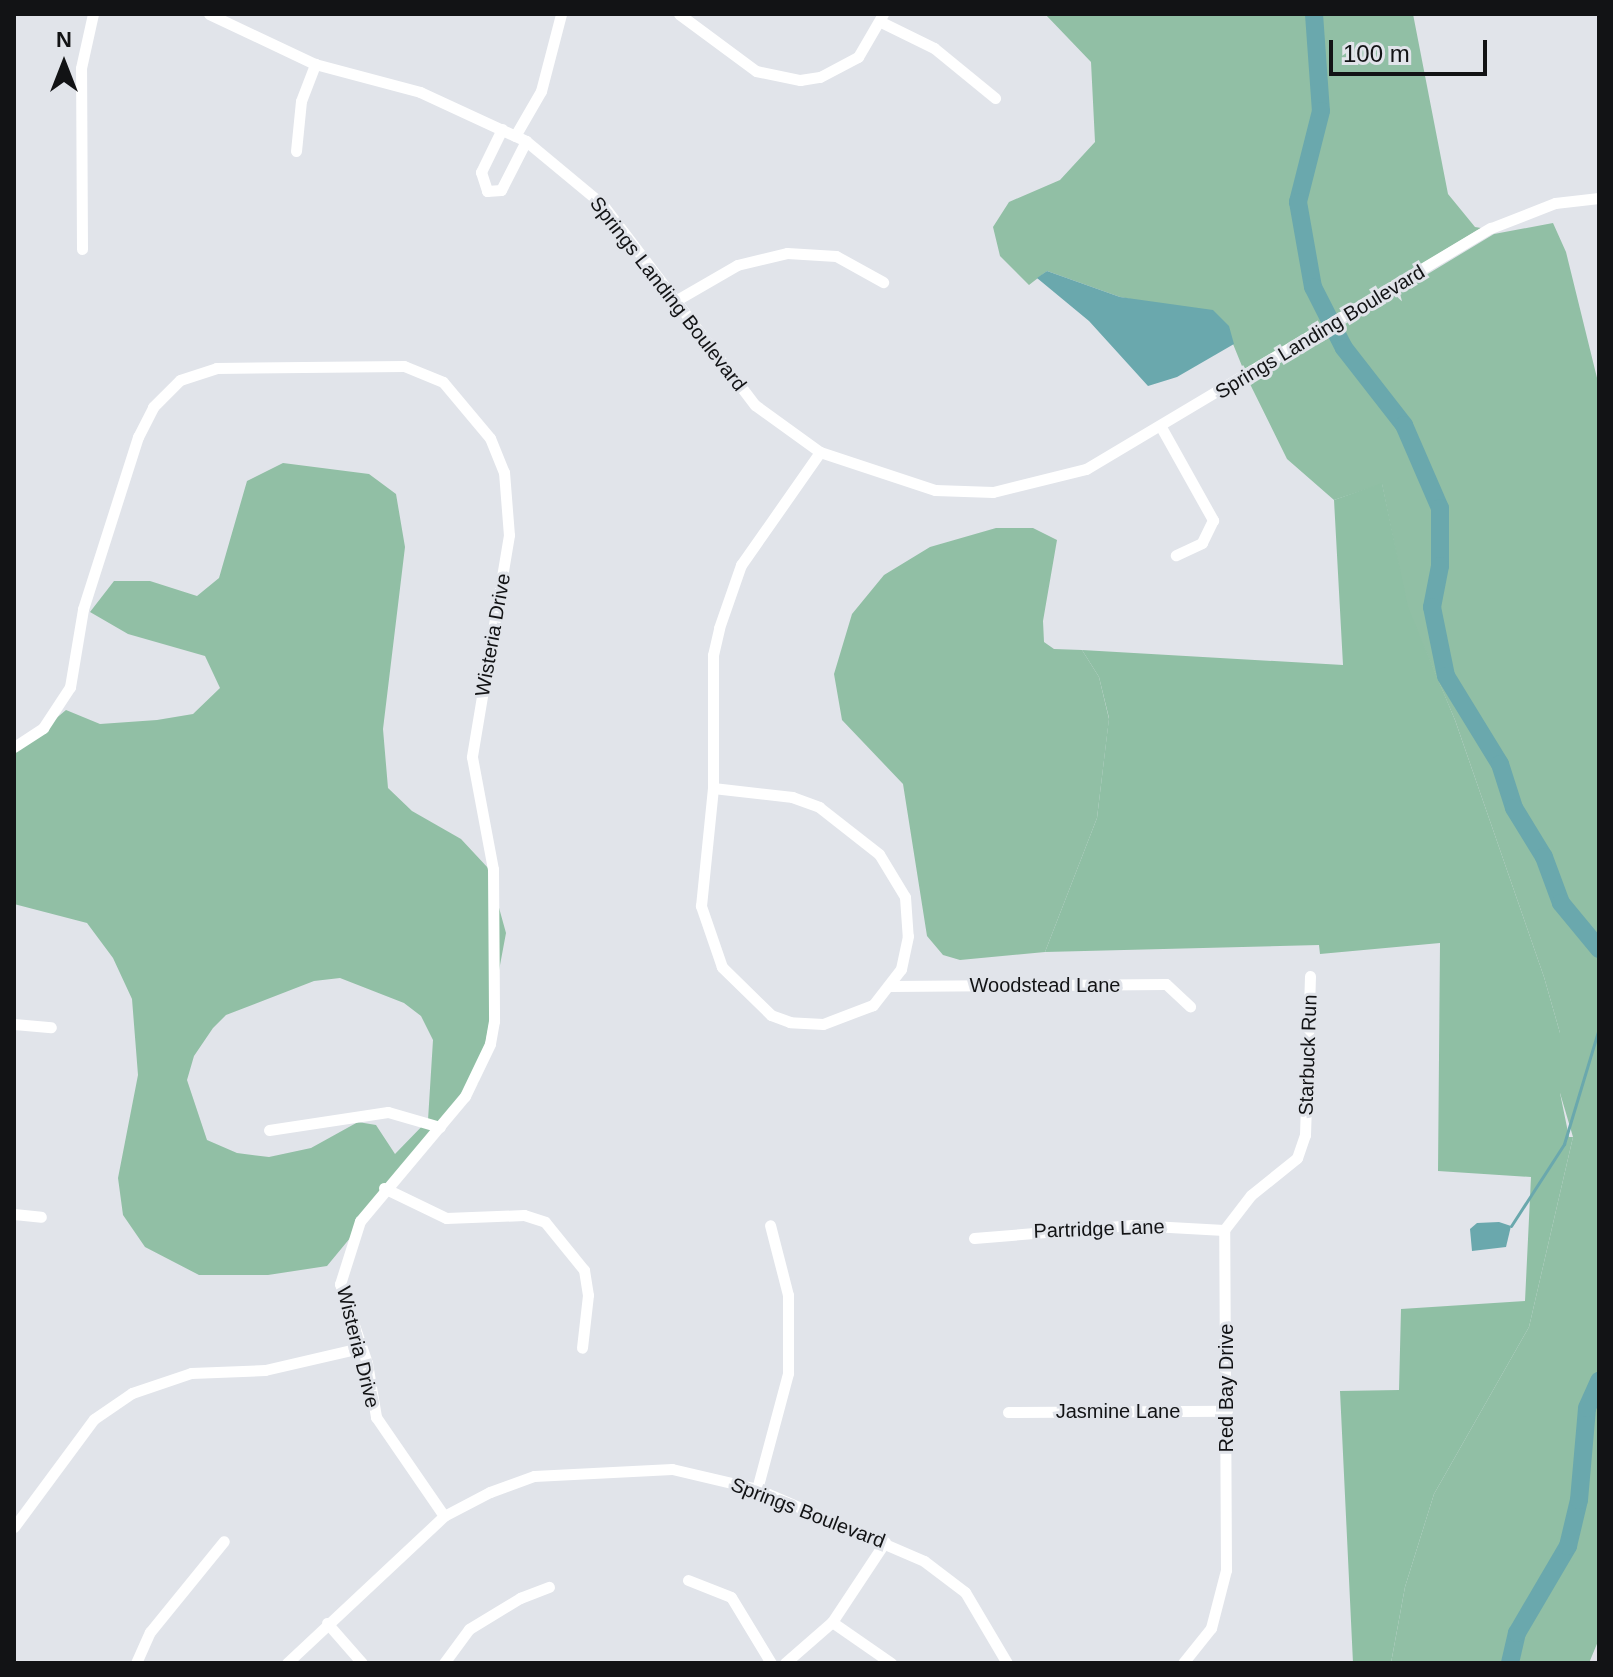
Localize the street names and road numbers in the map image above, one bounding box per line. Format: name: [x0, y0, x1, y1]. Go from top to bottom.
street label: Springs Landing Boulevard: [585, 192, 751, 396]
street label: Springs Landing Boulevard: [1211, 260, 1429, 404]
street label: Wisteria Drive: [470, 572, 516, 698]
street label: Woodstead Lane: [970, 973, 1120, 997]
street label: Starbuck Run: [1294, 994, 1322, 1116]
street label: Partridge Lane: [1033, 1215, 1165, 1243]
street label: Wisteria Drive: [331, 1284, 385, 1410]
street label: Red Bay Drive: [1214, 1324, 1238, 1452]
street label: Jasmine Lane: [1056, 1399, 1180, 1423]
street label: Springs Boulevard: [727, 1473, 889, 1553]

